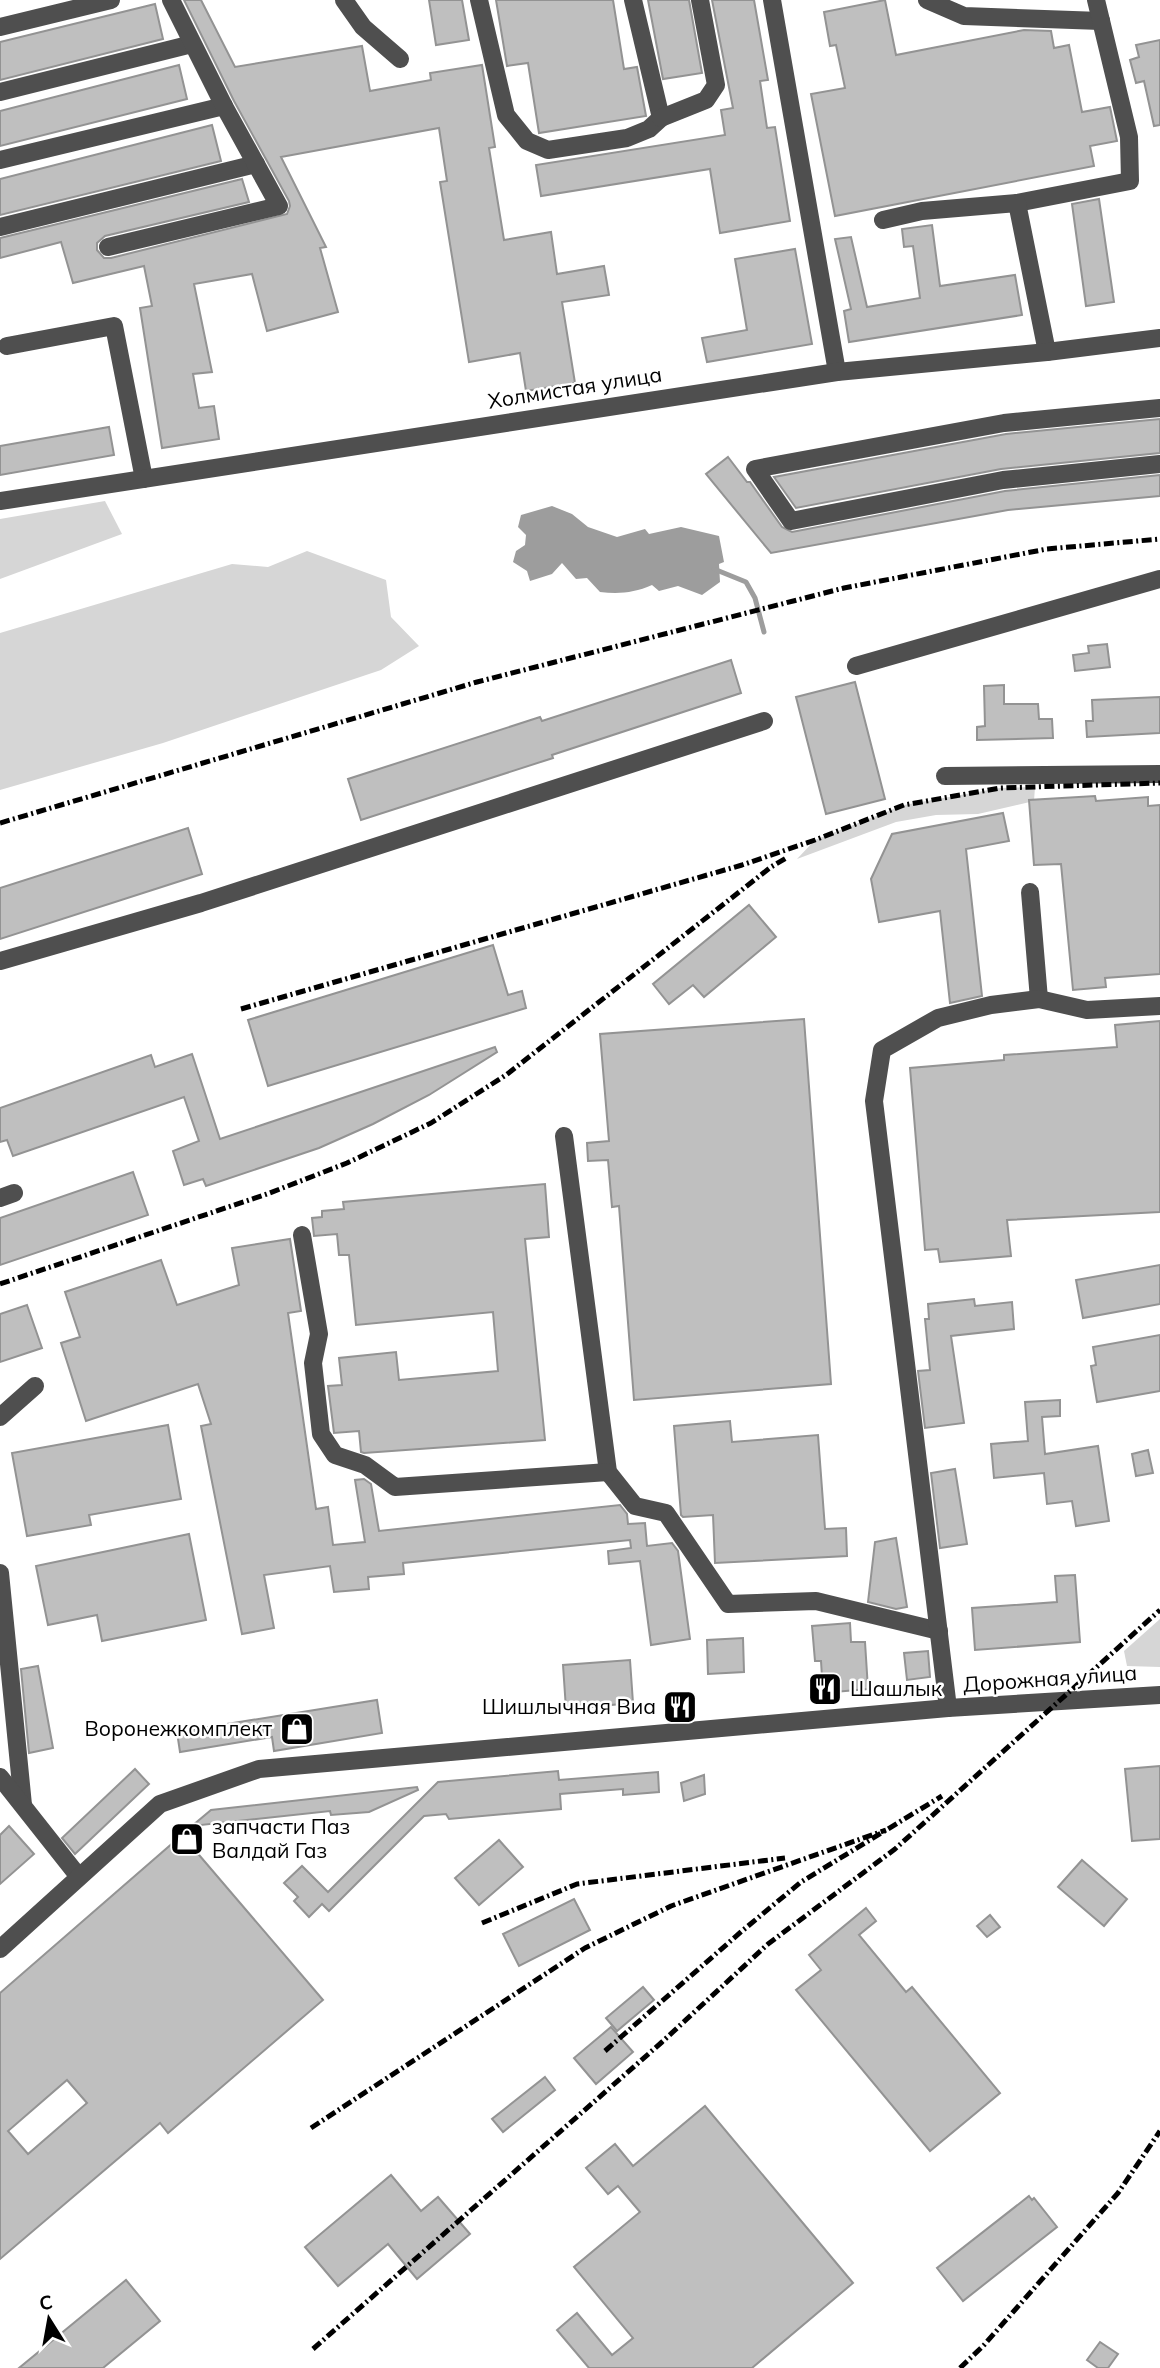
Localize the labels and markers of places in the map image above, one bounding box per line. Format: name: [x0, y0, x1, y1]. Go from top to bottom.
restaurant icon: Шашлык: [806, 1670, 844, 1708]
place label: Шашлык: [850, 1675, 943, 1701]
restaurant icon: Шишлычная Виа: [661, 1688, 699, 1726]
place label: Шишлычная Виа: [482, 1693, 656, 1719]
shop icon: Воронежкомплект: [278, 1710, 316, 1748]
place label: Воронежкомплект: [84, 1715, 272, 1741]
place label: запчасти Паз Валдай Газ: [212, 1813, 350, 1863]
shop icon: запчасти Паз Валдай Газ: [168, 1820, 206, 1858]

